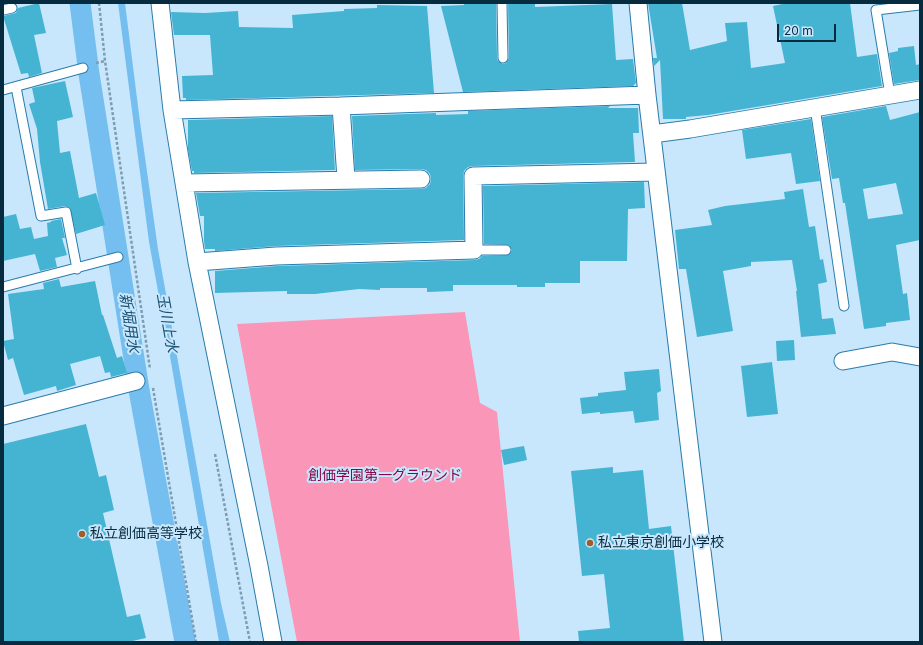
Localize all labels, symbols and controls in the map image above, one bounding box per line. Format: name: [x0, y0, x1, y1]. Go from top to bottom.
scale bar: [779, 16, 838, 42]
text: 20 m: [784, 23, 813, 38]
water label: 新堀用水: [115, 292, 143, 354]
water label: 玉川上水: [153, 292, 181, 354]
park label: 創価学園第一グラウンド: [308, 468, 462, 484]
place label: 私立創価高等学校: [90, 526, 202, 542]
marker: 私立創価高等学校: [77, 529, 87, 539]
place label: 私立東京創価小学校: [598, 535, 724, 551]
marker: 私立東京創価小学校: [585, 538, 595, 548]

